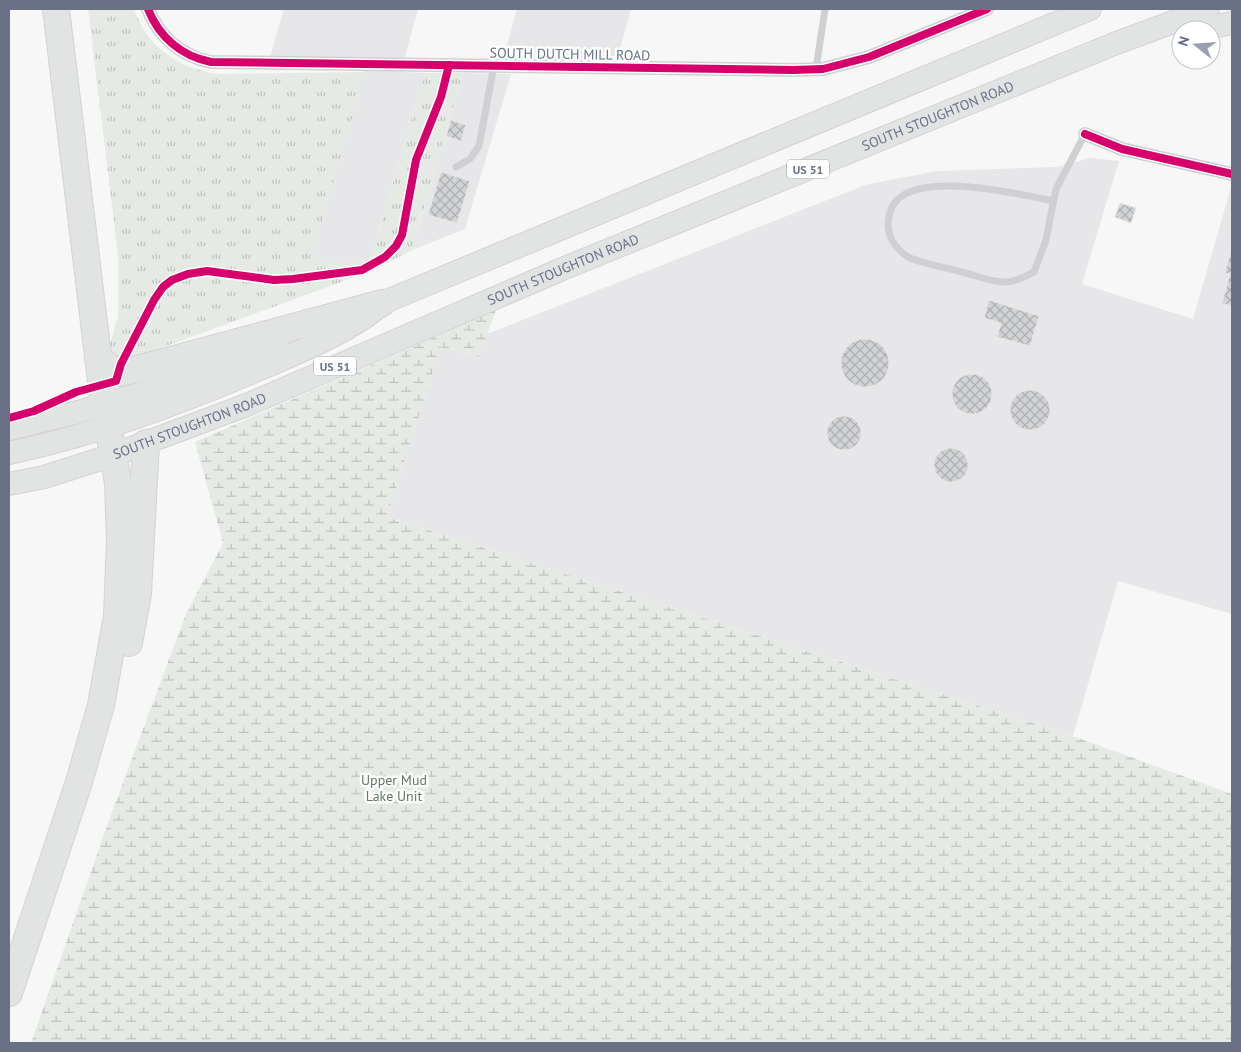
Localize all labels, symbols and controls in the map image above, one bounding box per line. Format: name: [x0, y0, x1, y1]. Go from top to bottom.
north arrow: [1171, 20, 1221, 70]
text: N: [1174, 34, 1194, 48]
street label: SOUTH DUTCH MILL ROAD: [490, 44, 650, 64]
street label: SOUTH STOUGHTON ROAD: [859, 77, 1016, 155]
road number: US 51: [787, 160, 829, 178]
street label: SOUTH STOUGHTON ROAD: [485, 230, 641, 309]
road number: US 51: [314, 356, 356, 376]
street label: SOUTH STOUGHTON ROAD: [110, 389, 269, 463]
park label: Upper Mud Lake Unit: [361, 771, 427, 805]

